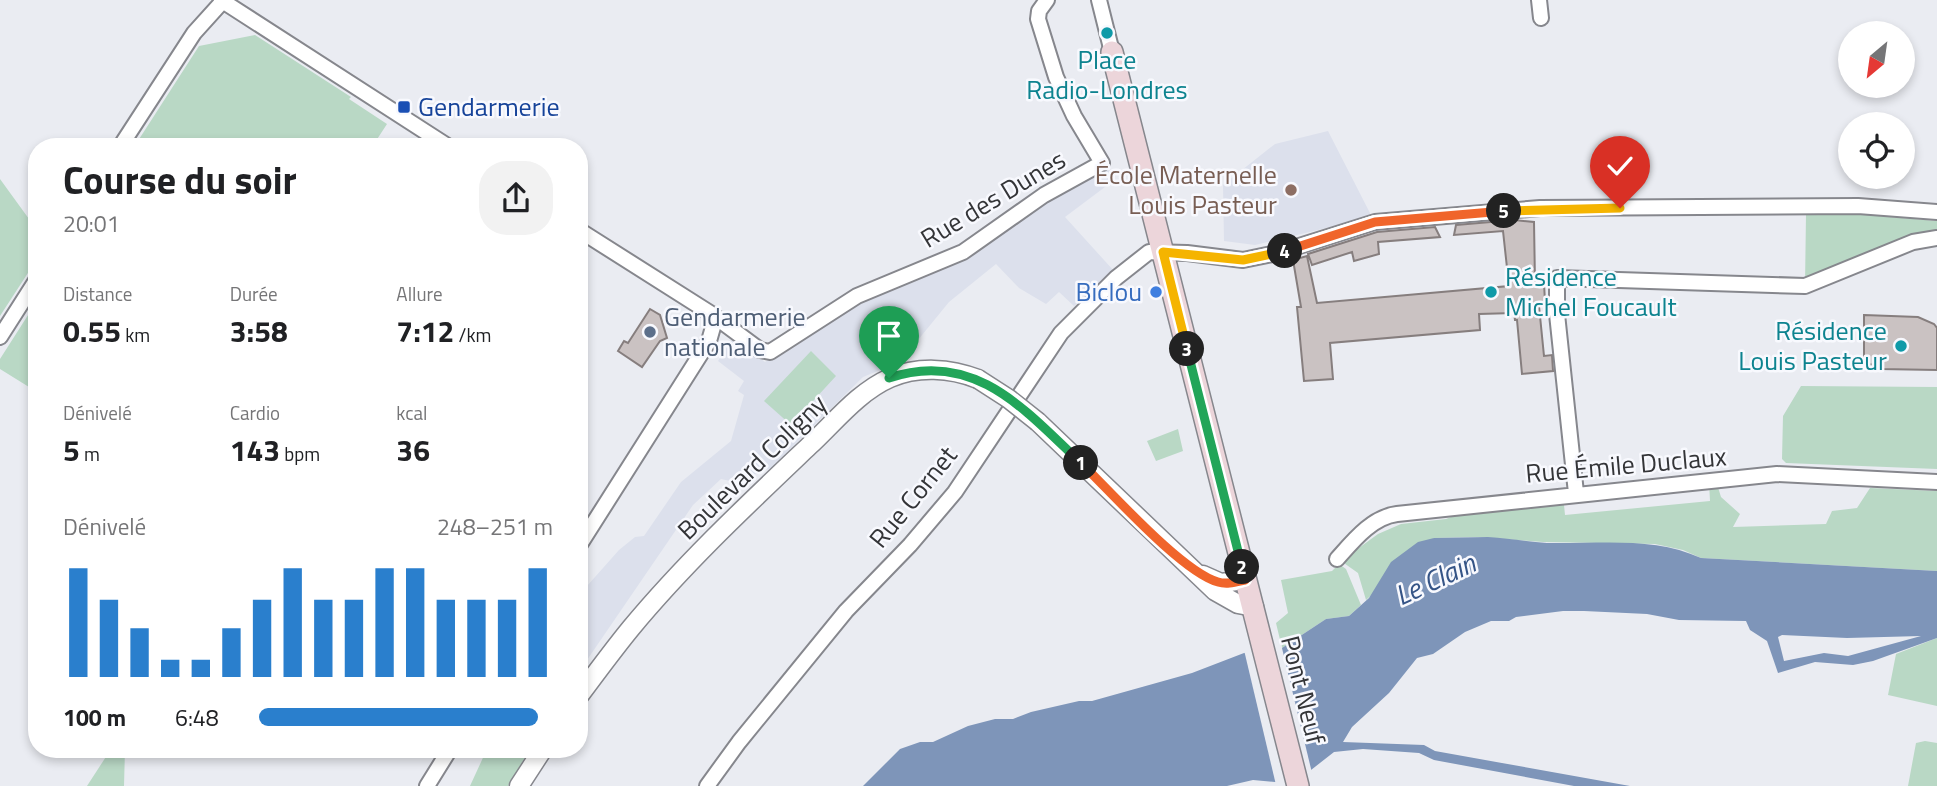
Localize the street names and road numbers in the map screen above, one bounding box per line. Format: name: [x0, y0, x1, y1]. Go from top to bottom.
street label: Rue des Dunes: [913, 140, 1073, 257]
street label: Boulevard Coligny: [668, 385, 835, 548]
street label: Rue Émile Duclaux: [1524, 436, 1728, 493]
street label: Rue Cornet: [859, 437, 966, 556]
street label: Pont Neuf: [1271, 631, 1336, 749]

